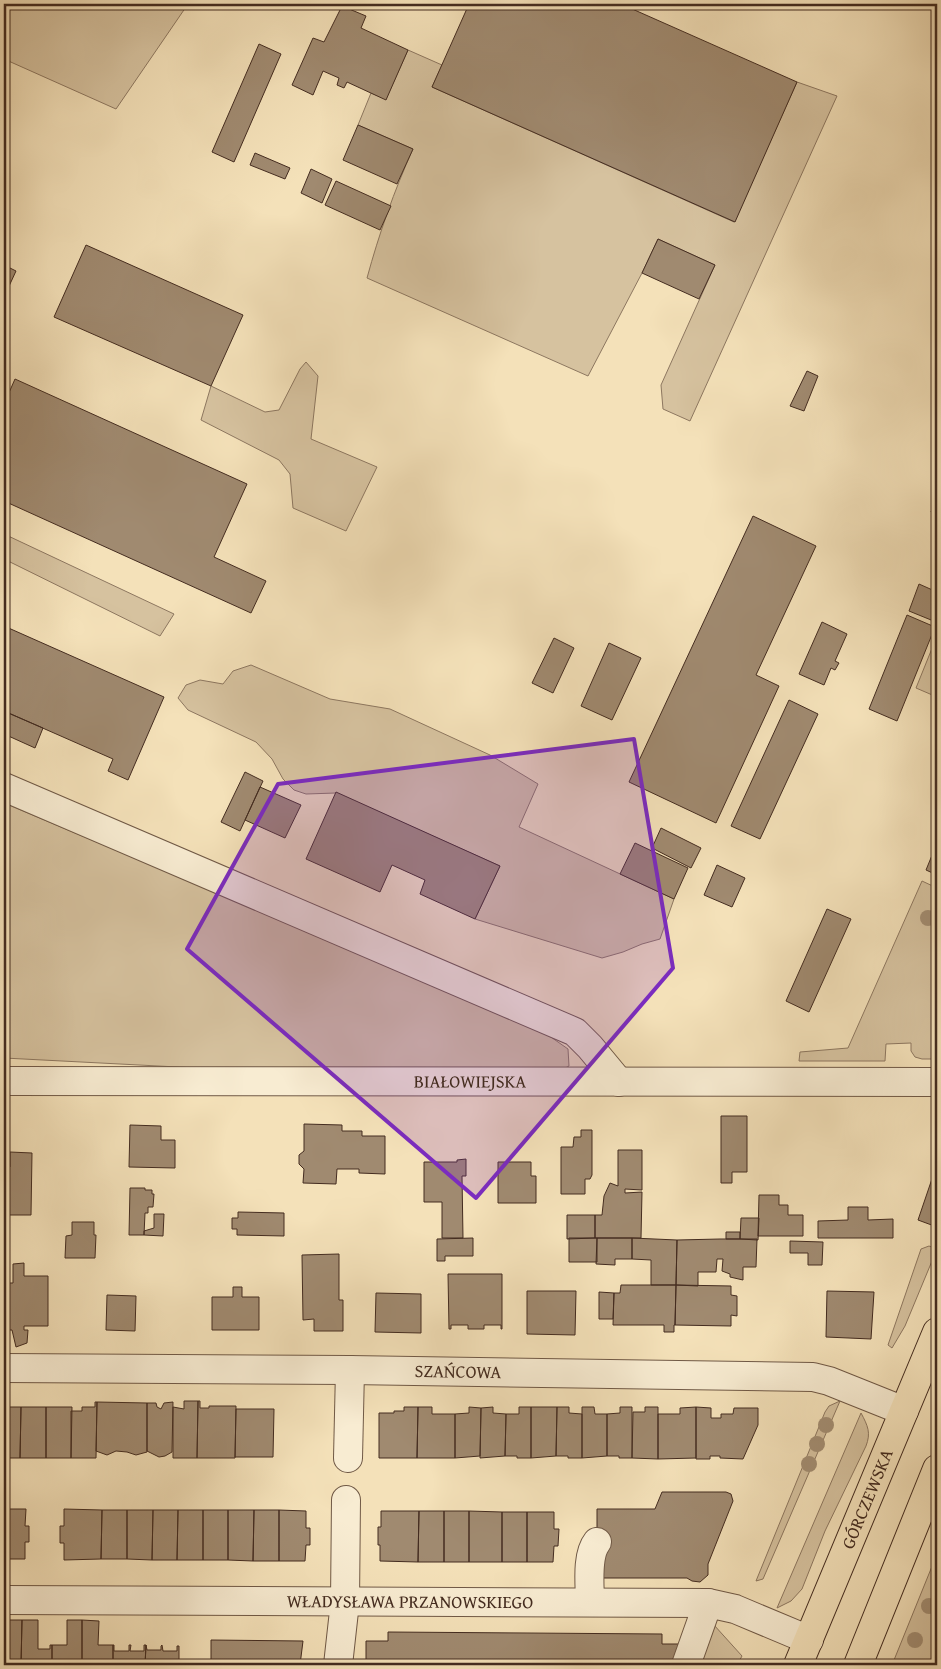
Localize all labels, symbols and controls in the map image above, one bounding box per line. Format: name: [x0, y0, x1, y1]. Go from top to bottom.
street label: BIAŁOWIEJSKA: [414, 1067, 526, 1095]
street label: SZAŃCOWA: [414, 1357, 502, 1385]
street label: GÓRCZEWSKA: [834, 1444, 900, 1553]
street label: WŁADYSŁAWA PRZANOWSKIEGO: [287, 1587, 533, 1615]

